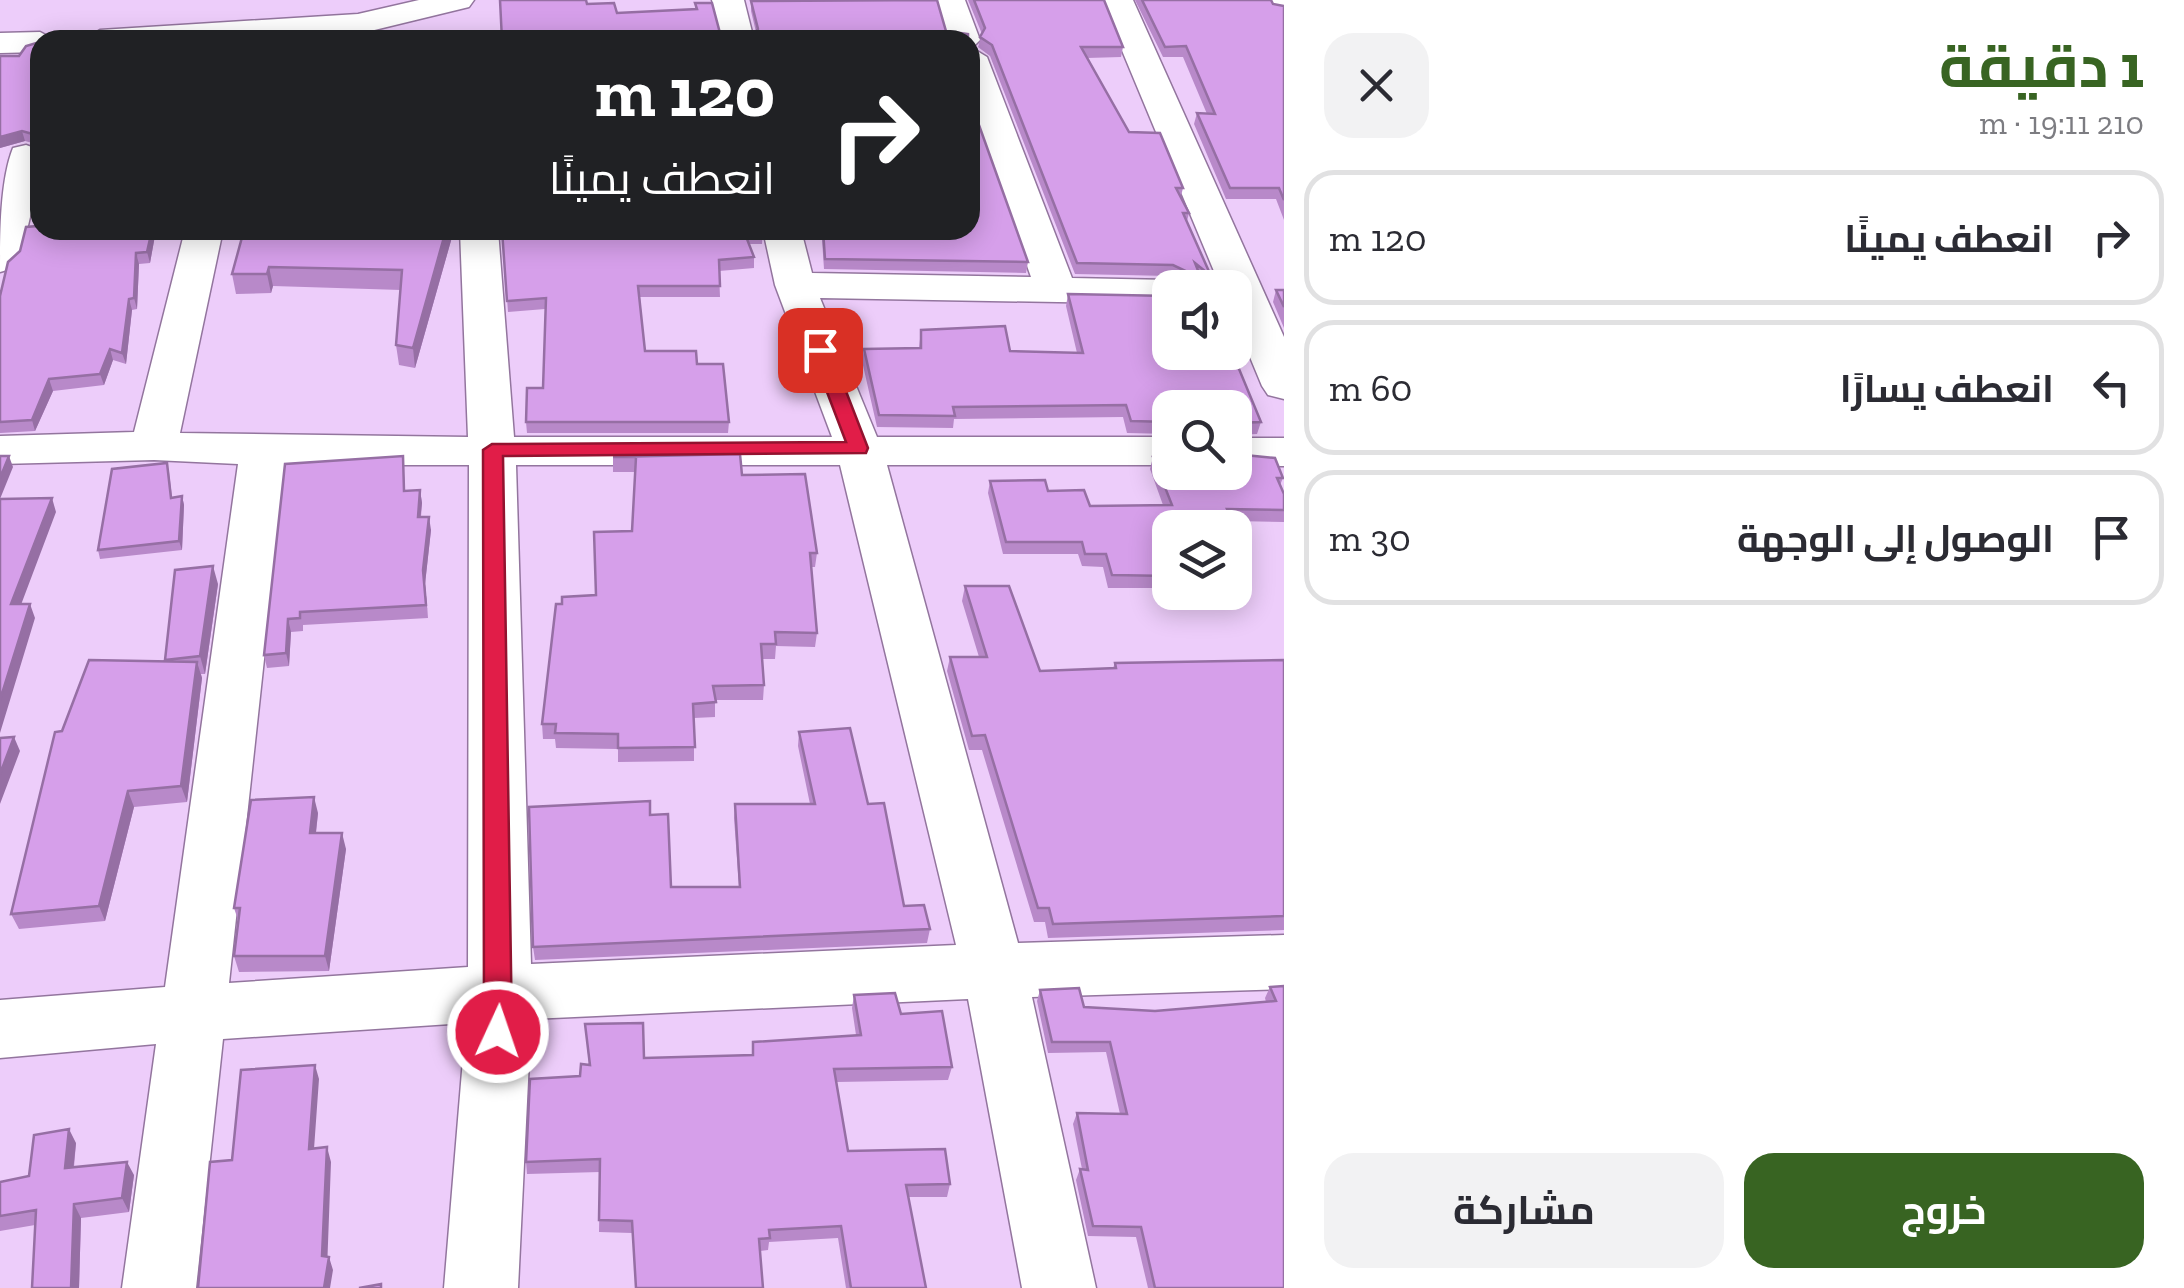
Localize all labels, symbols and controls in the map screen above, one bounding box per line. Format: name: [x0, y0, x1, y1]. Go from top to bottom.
text: 1 دقيقة: [1939, 30, 2144, 102]
button: close: [1324, 33, 1429, 138]
text: 120 m: [594, 50, 775, 134]
icon: right: [810, 70, 940, 200]
text: 210 m · 19:11: [1979, 104, 2144, 142]
text: انعطف يمينًا: [549, 152, 775, 206]
icon: right: [2084, 210, 2139, 265]
text: 120 m: [1329, 215, 1427, 261]
text: انعطف يمينًا: [1844, 216, 2054, 262]
map controls: [1152, 270, 1252, 610]
button: sound: [1152, 270, 1252, 370]
pin: [778, 308, 863, 393]
icon: arrive: [793, 323, 848, 378]
icon: left: [2084, 360, 2139, 415]
text: 60 m: [1329, 365, 1413, 411]
text: انعطف يسارًا: [1840, 366, 2054, 412]
button: search: [1152, 390, 1252, 490]
button: layers: [1152, 510, 1252, 610]
icon: arrive: [2084, 510, 2139, 565]
text: 30 m: [1329, 515, 1411, 561]
text: الوصول إلى الوجهة: [1737, 516, 2054, 562]
position arrow: [446, 980, 550, 1084]
button: مشاركة: [1324, 1153, 1724, 1268]
button: خروج: [1744, 1153, 2144, 1268]

